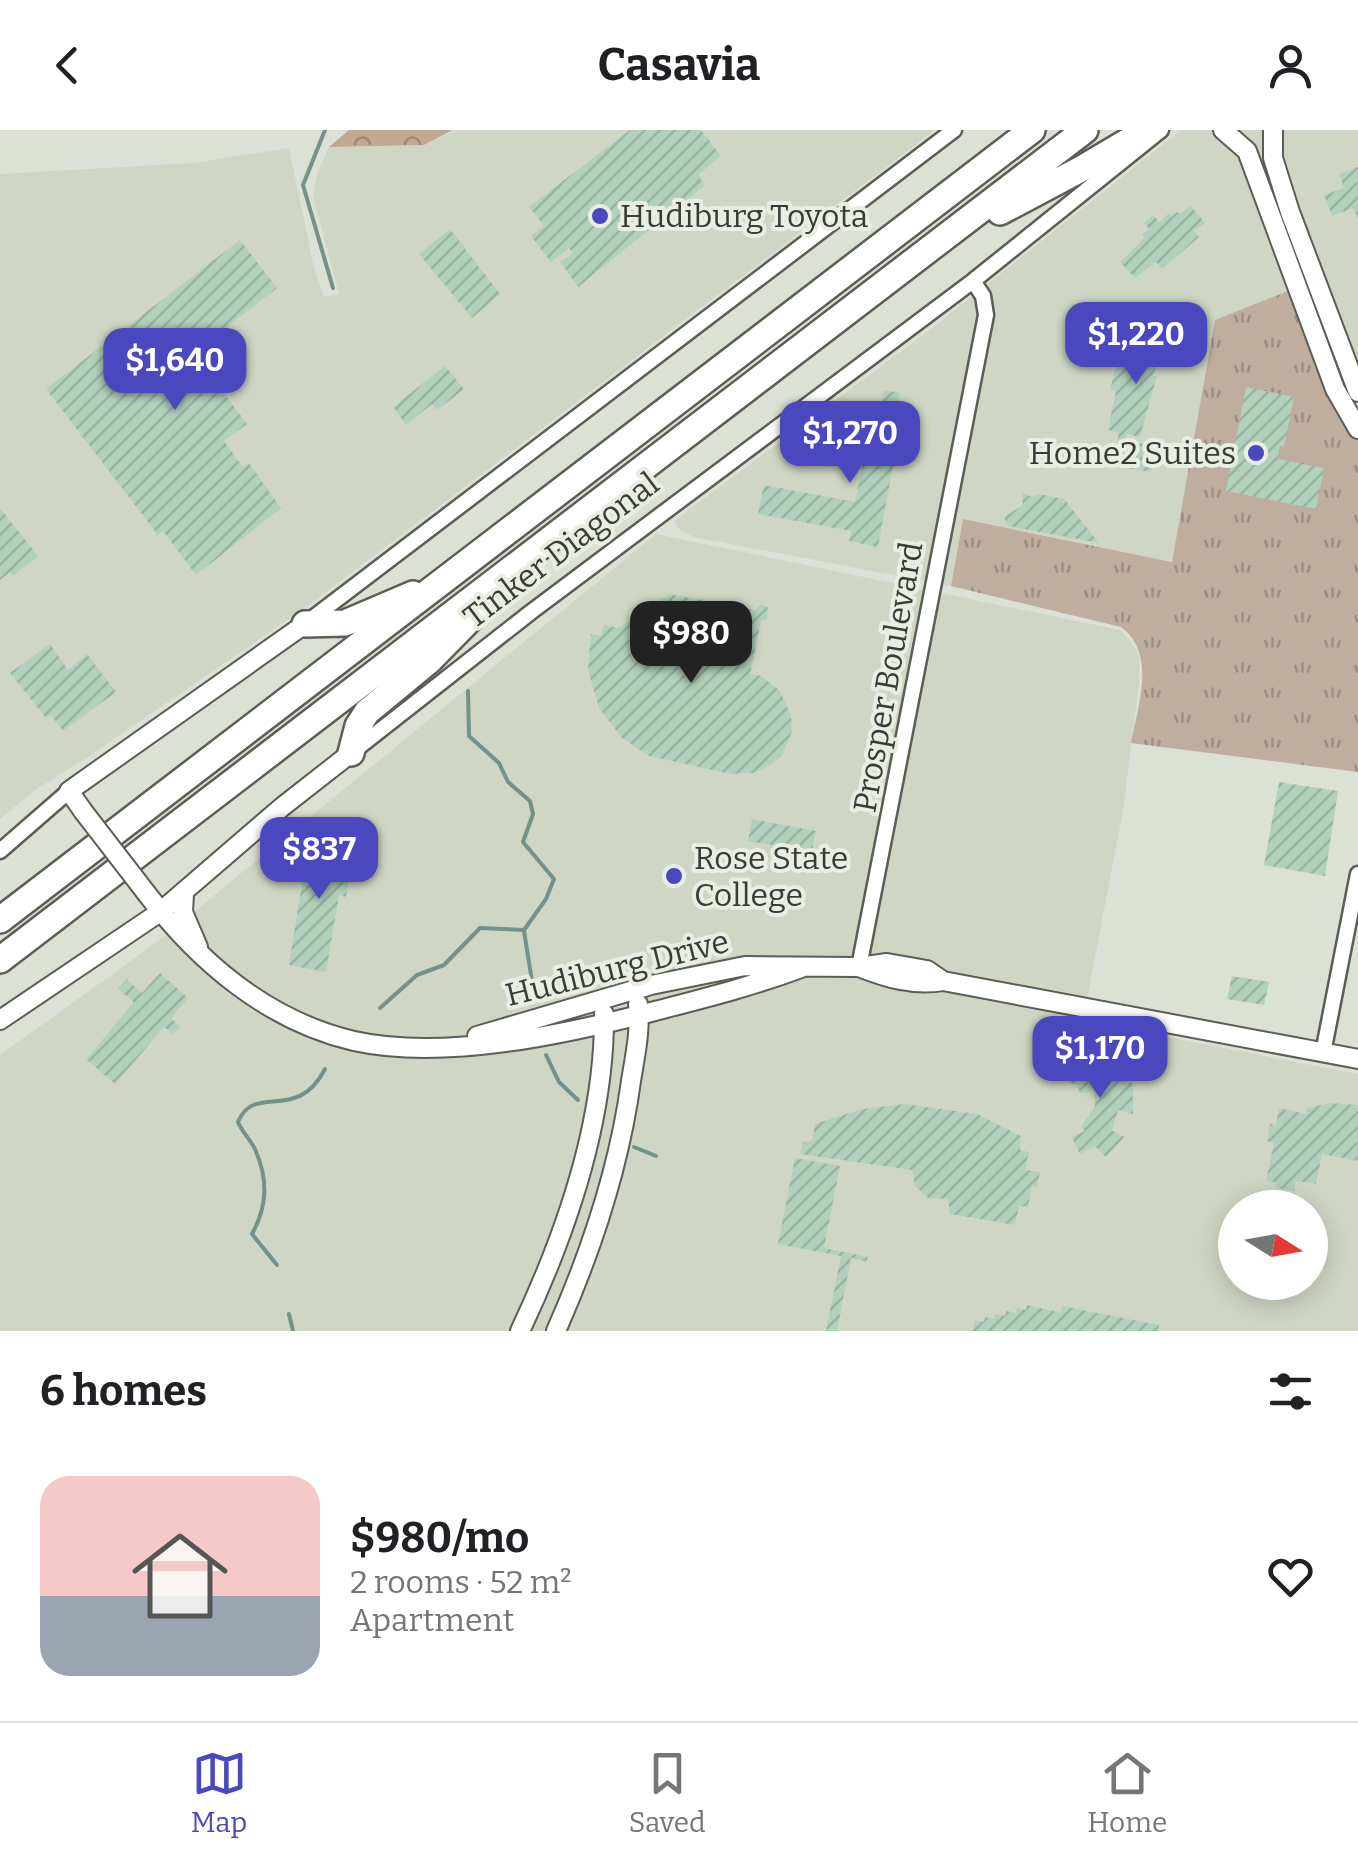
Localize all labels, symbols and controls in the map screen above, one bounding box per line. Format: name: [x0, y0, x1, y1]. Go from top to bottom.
icon: back: [40, 38, 95, 93]
text: Casavia: [598, 38, 760, 92]
icon: person: [1263, 38, 1318, 93]
place label: Hudiburg Toyota: [620, 197, 868, 235]
marker: Hudiburg Toyota: [589, 205, 611, 227]
pin: $1,220: [1055, 302, 1217, 387]
text: $1,220: [1087, 315, 1185, 353]
pin: $1,640: [94, 328, 256, 413]
text: $1,640: [125, 341, 225, 379]
pin: $1,270: [769, 401, 931, 486]
text: $1,270: [802, 414, 898, 452]
place label: Home2 Suites: [1029, 434, 1236, 472]
marker: Home2 Suites: [1245, 442, 1267, 464]
street label: Tinker Diagonal: [456, 464, 666, 636]
street label: Prosper Boulevard: [846, 539, 930, 815]
pin: $980: [632, 601, 750, 686]
text: $980: [652, 614, 730, 652]
pin: $837: [260, 817, 378, 902]
text: $837: [282, 830, 356, 868]
place label: Rose State College: [694, 839, 848, 914]
marker: Rose State College: [663, 865, 685, 887]
street label: Hudiburg Drive: [501, 922, 733, 1014]
pin: $1,170: [1019, 1016, 1181, 1101]
text: $1,170: [1055, 1029, 1145, 1067]
north arrow: [1218, 1190, 1328, 1300]
map controls: [1218, 1190, 1328, 1300]
icon: filters: [1263, 1364, 1318, 1419]
text: 6 homes: [40, 1366, 207, 1416]
text: $980/mo: [350, 1513, 529, 1563]
icon: home: [120, 1516, 240, 1636]
icon: heart: [1263, 1549, 1318, 1604]
text: 2 rooms · 52 m²: [350, 1563, 572, 1601]
text: Apartment: [350, 1601, 514, 1639]
tab: Map: [191, 1746, 247, 1839]
tab: Saved: [629, 1746, 706, 1839]
tab: Home: [1087, 1746, 1167, 1839]

